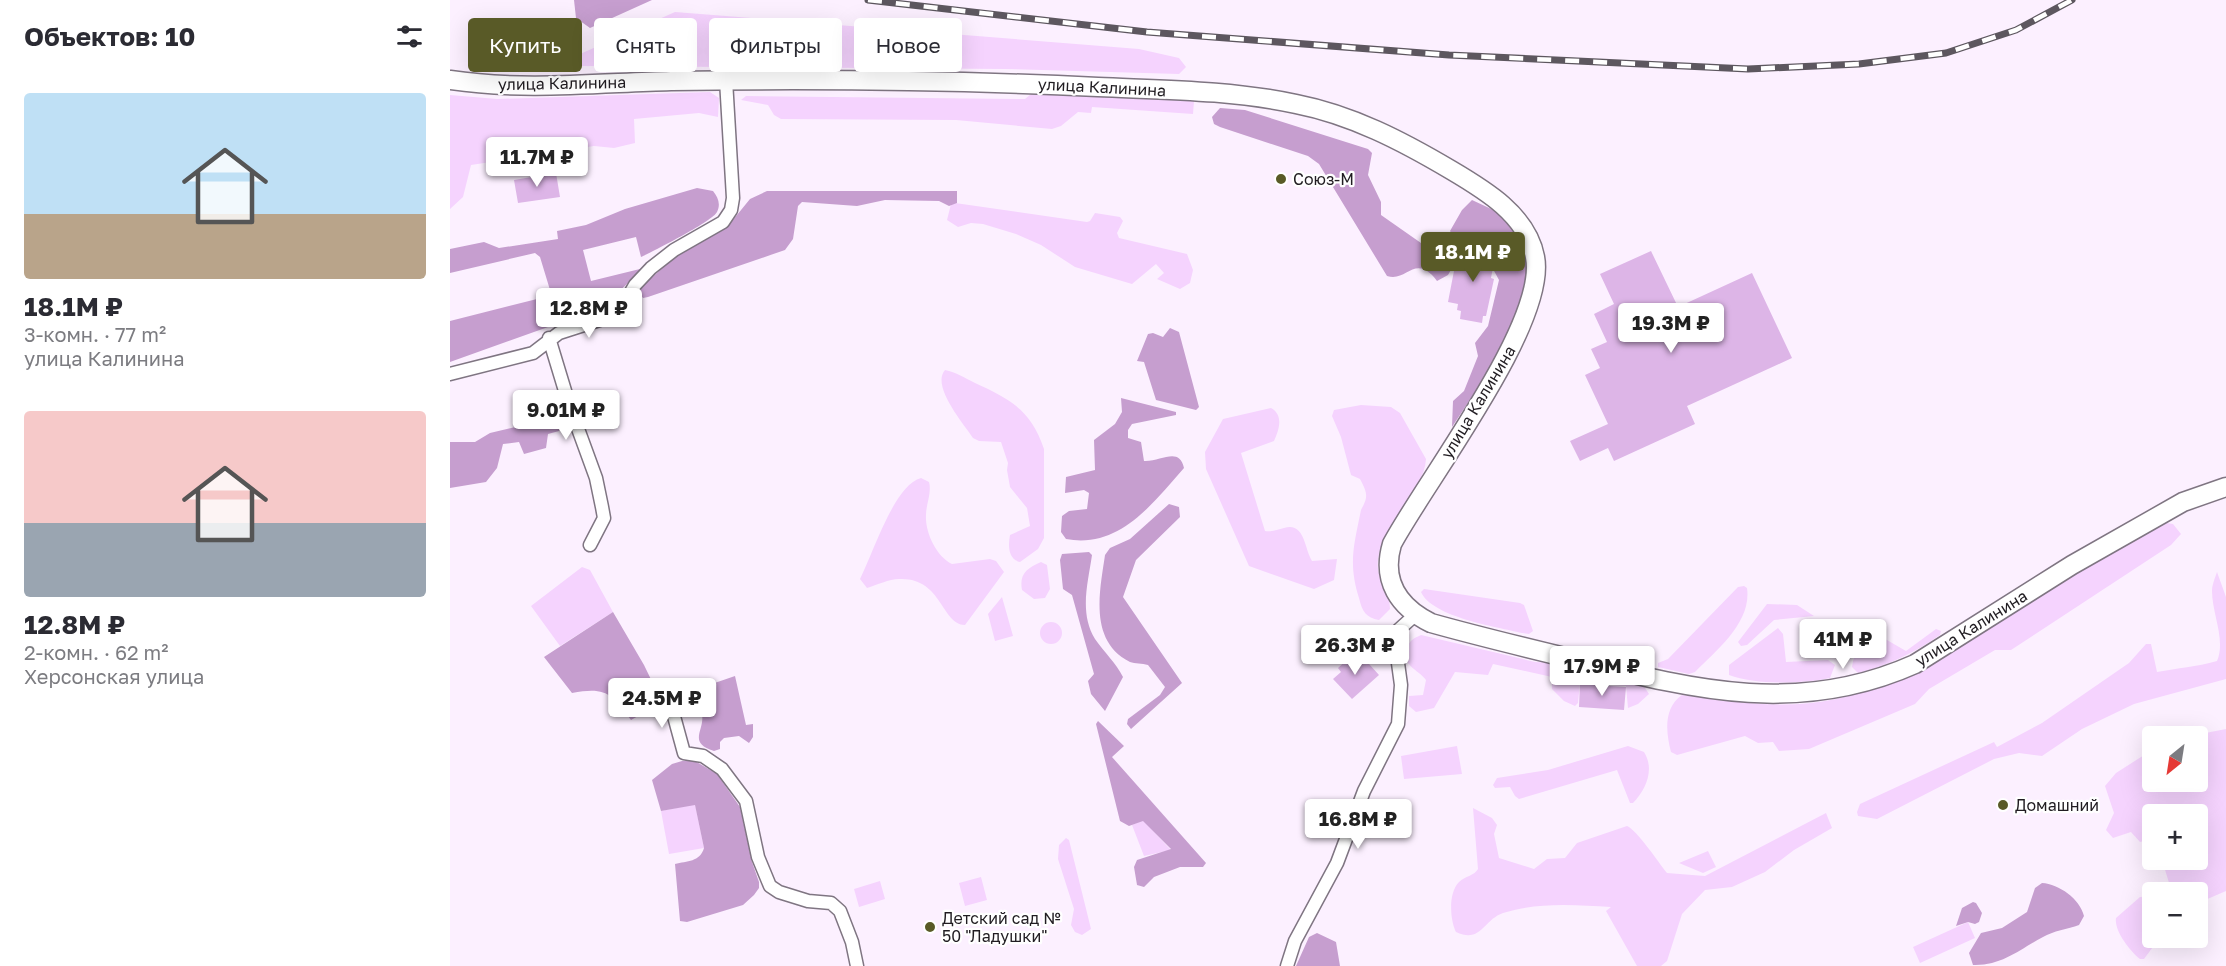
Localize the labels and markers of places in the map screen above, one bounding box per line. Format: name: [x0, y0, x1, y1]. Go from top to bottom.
pin: 11.7M ₽: [482, 137, 592, 188]
place label: Союз-М: [1293, 169, 1354, 189]
marker: Союз-М: [1274, 172, 1288, 186]
pin: 18.1M ₽: [1418, 232, 1528, 283]
pin: 12.8M ₽: [534, 288, 644, 339]
pin: 19.3M ₽: [1616, 303, 1726, 354]
pin: 9.01M ₽: [511, 390, 621, 441]
pin: 41M ₽: [1801, 619, 1885, 670]
pin: 26.3M ₽: [1300, 625, 1410, 676]
pin: 17.9M ₽: [1547, 646, 1657, 697]
pin: 24.5M ₽: [607, 678, 717, 729]
place label: Домашний: [2015, 795, 2099, 815]
marker: Домашний: [1996, 798, 2010, 812]
pin: 16.8M ₽: [1303, 799, 1413, 850]
place label: Детский сад № 50 "Ладушки": [942, 908, 1061, 946]
marker: Детский сад № 50 "Ладушки": [923, 920, 937, 934]

